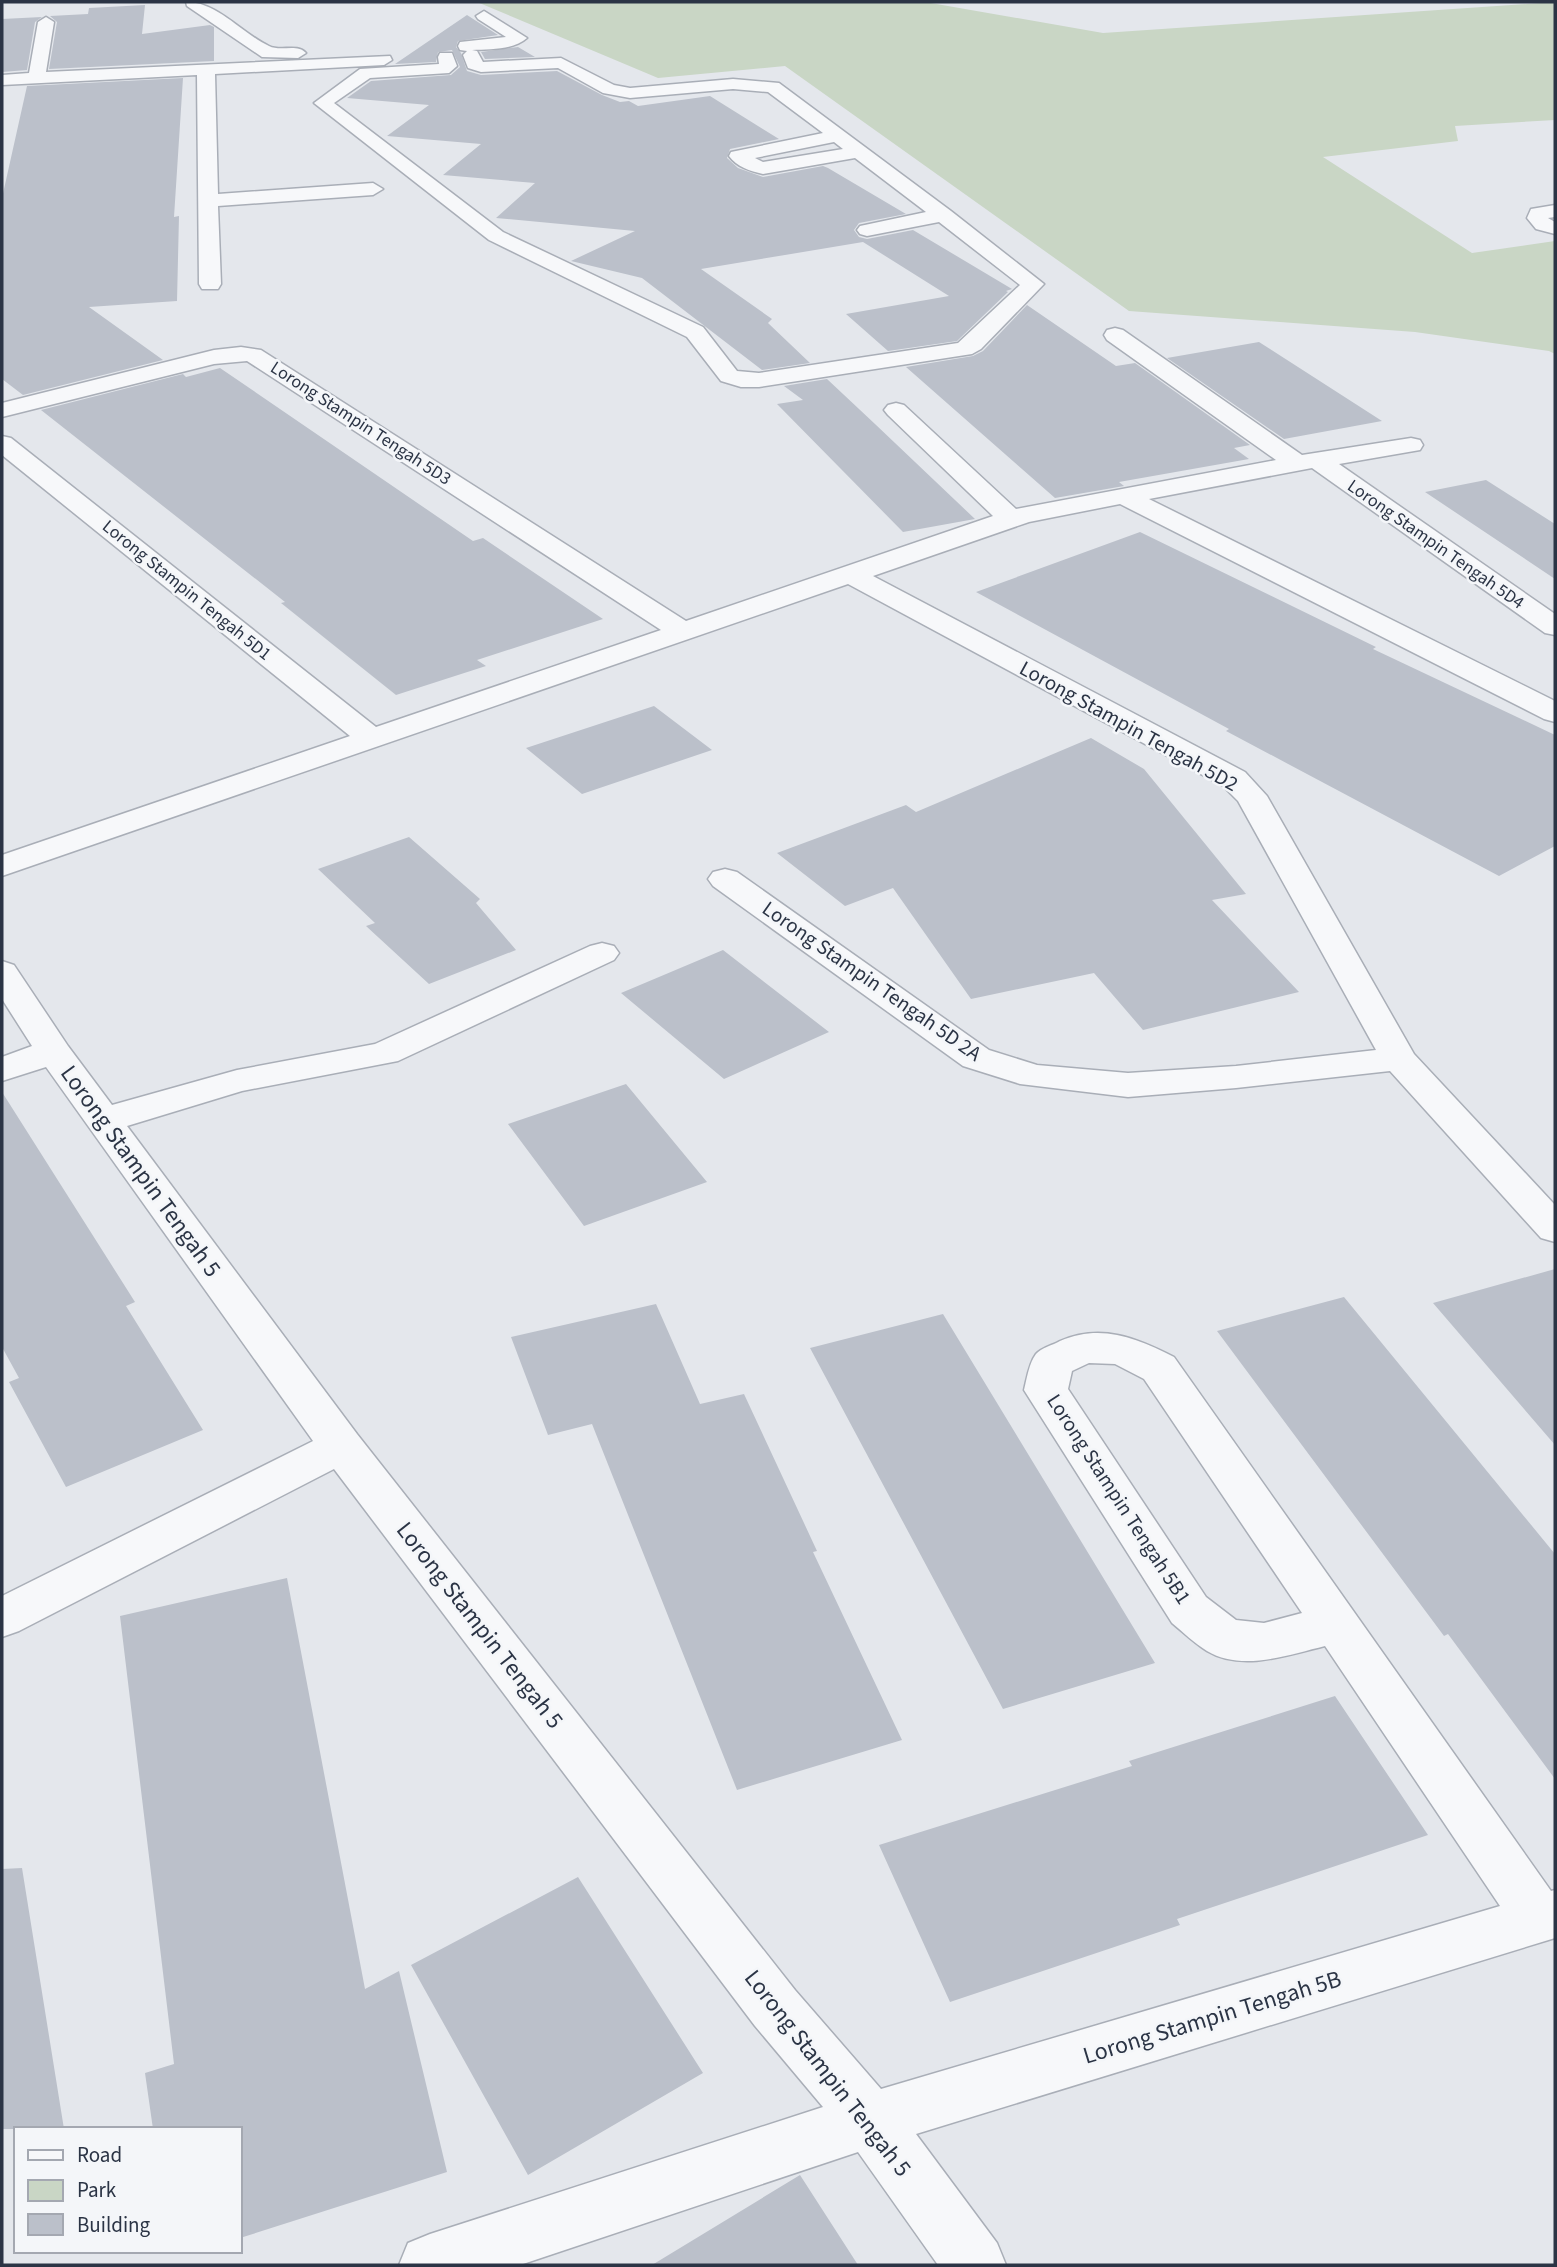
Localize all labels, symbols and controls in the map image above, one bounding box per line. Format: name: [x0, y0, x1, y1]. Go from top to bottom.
street label: Lorong Stampin Tengah 5D3: [266, 356, 456, 491]
street label: Lorong Stampin Tengah 5D4: [1342, 474, 1529, 615]
street label: Lorong Stampin Tengah 5D1: [97, 514, 276, 666]
street label: Lorong Stampin Tengah 5D2: [1014, 653, 1244, 799]
street label: Lorong Stampin Tengah 5D 2A: [756, 894, 988, 1069]
street label: Lorong Stampin Tengah 5: [52, 1058, 230, 1284]
street label: Lorong Stampin Tengah 5B1: [1040, 1388, 1198, 1610]
street label: Lorong Stampin Tengah 5: [388, 1514, 572, 1736]
street label: Lorong Stampin Tengah 5B: [1079, 1961, 1346, 2073]
street label: Lorong Stampin Tengah 5: [736, 1962, 920, 2184]
legend: [14, 2127, 242, 2253]
text: Road: [77, 2140, 122, 2170]
text: Park: [77, 2175, 117, 2205]
text: Building: [77, 2210, 151, 2240]

